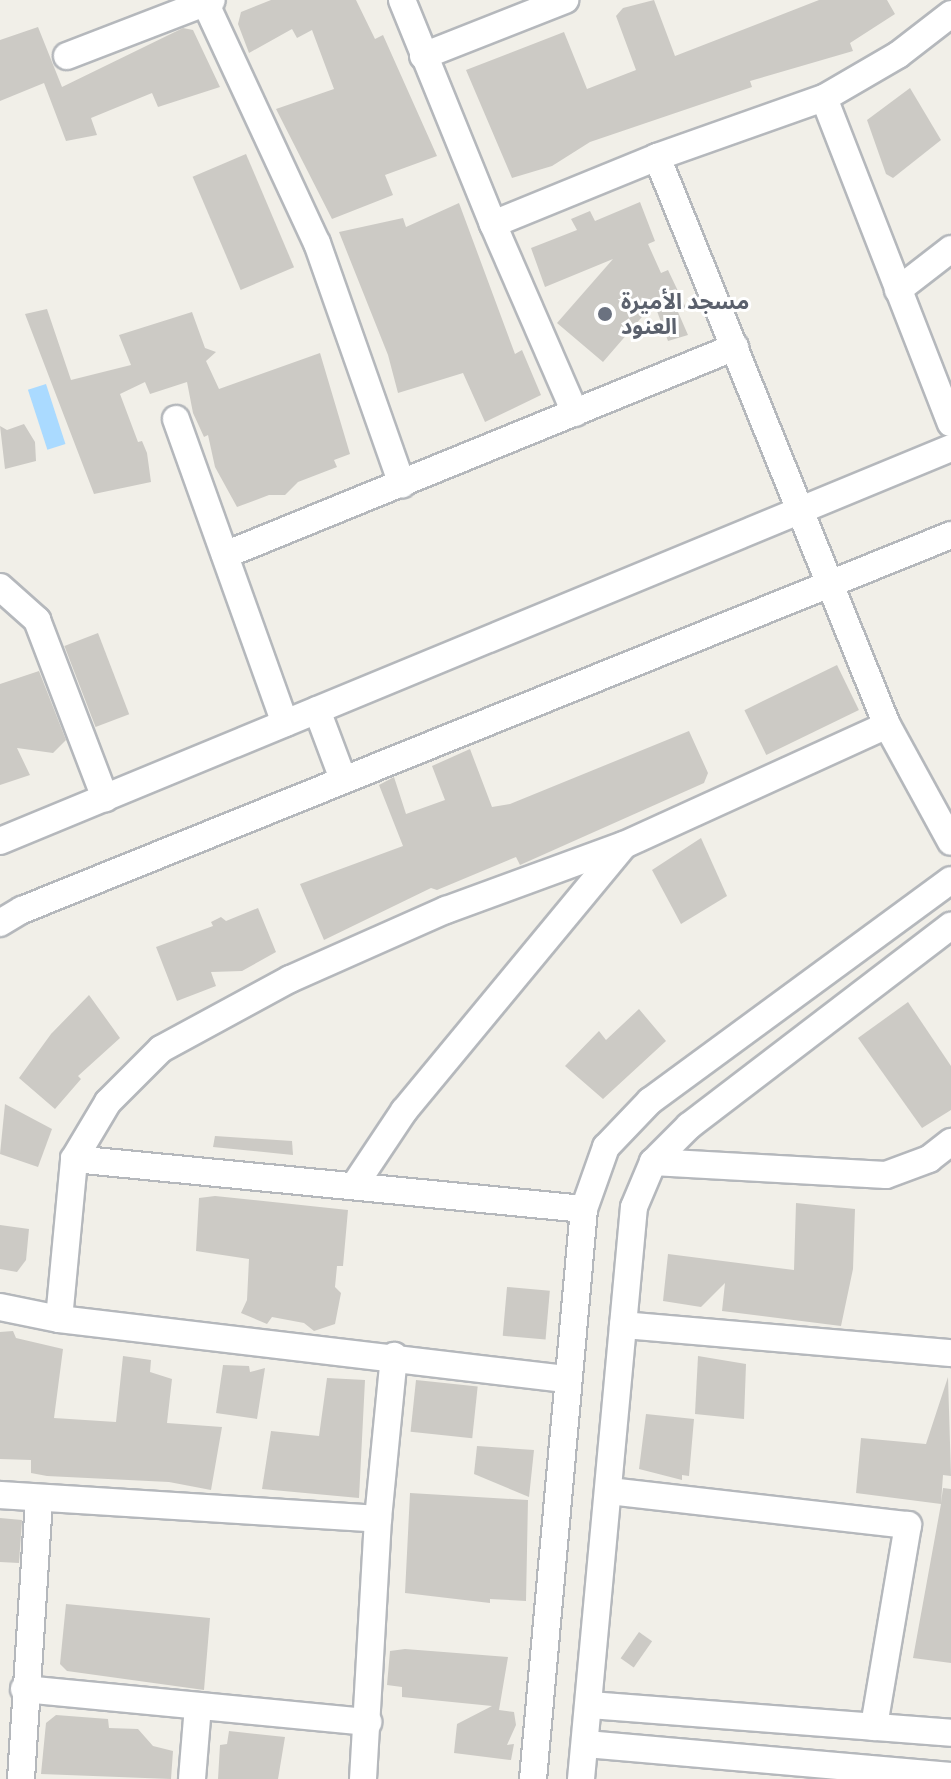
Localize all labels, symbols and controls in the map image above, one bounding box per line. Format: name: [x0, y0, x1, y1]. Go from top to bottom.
place label: مسجد الأميرة العنود: [621, 288, 749, 340]
marker: مسجد الأميرة العنود: [596, 305, 614, 323]

